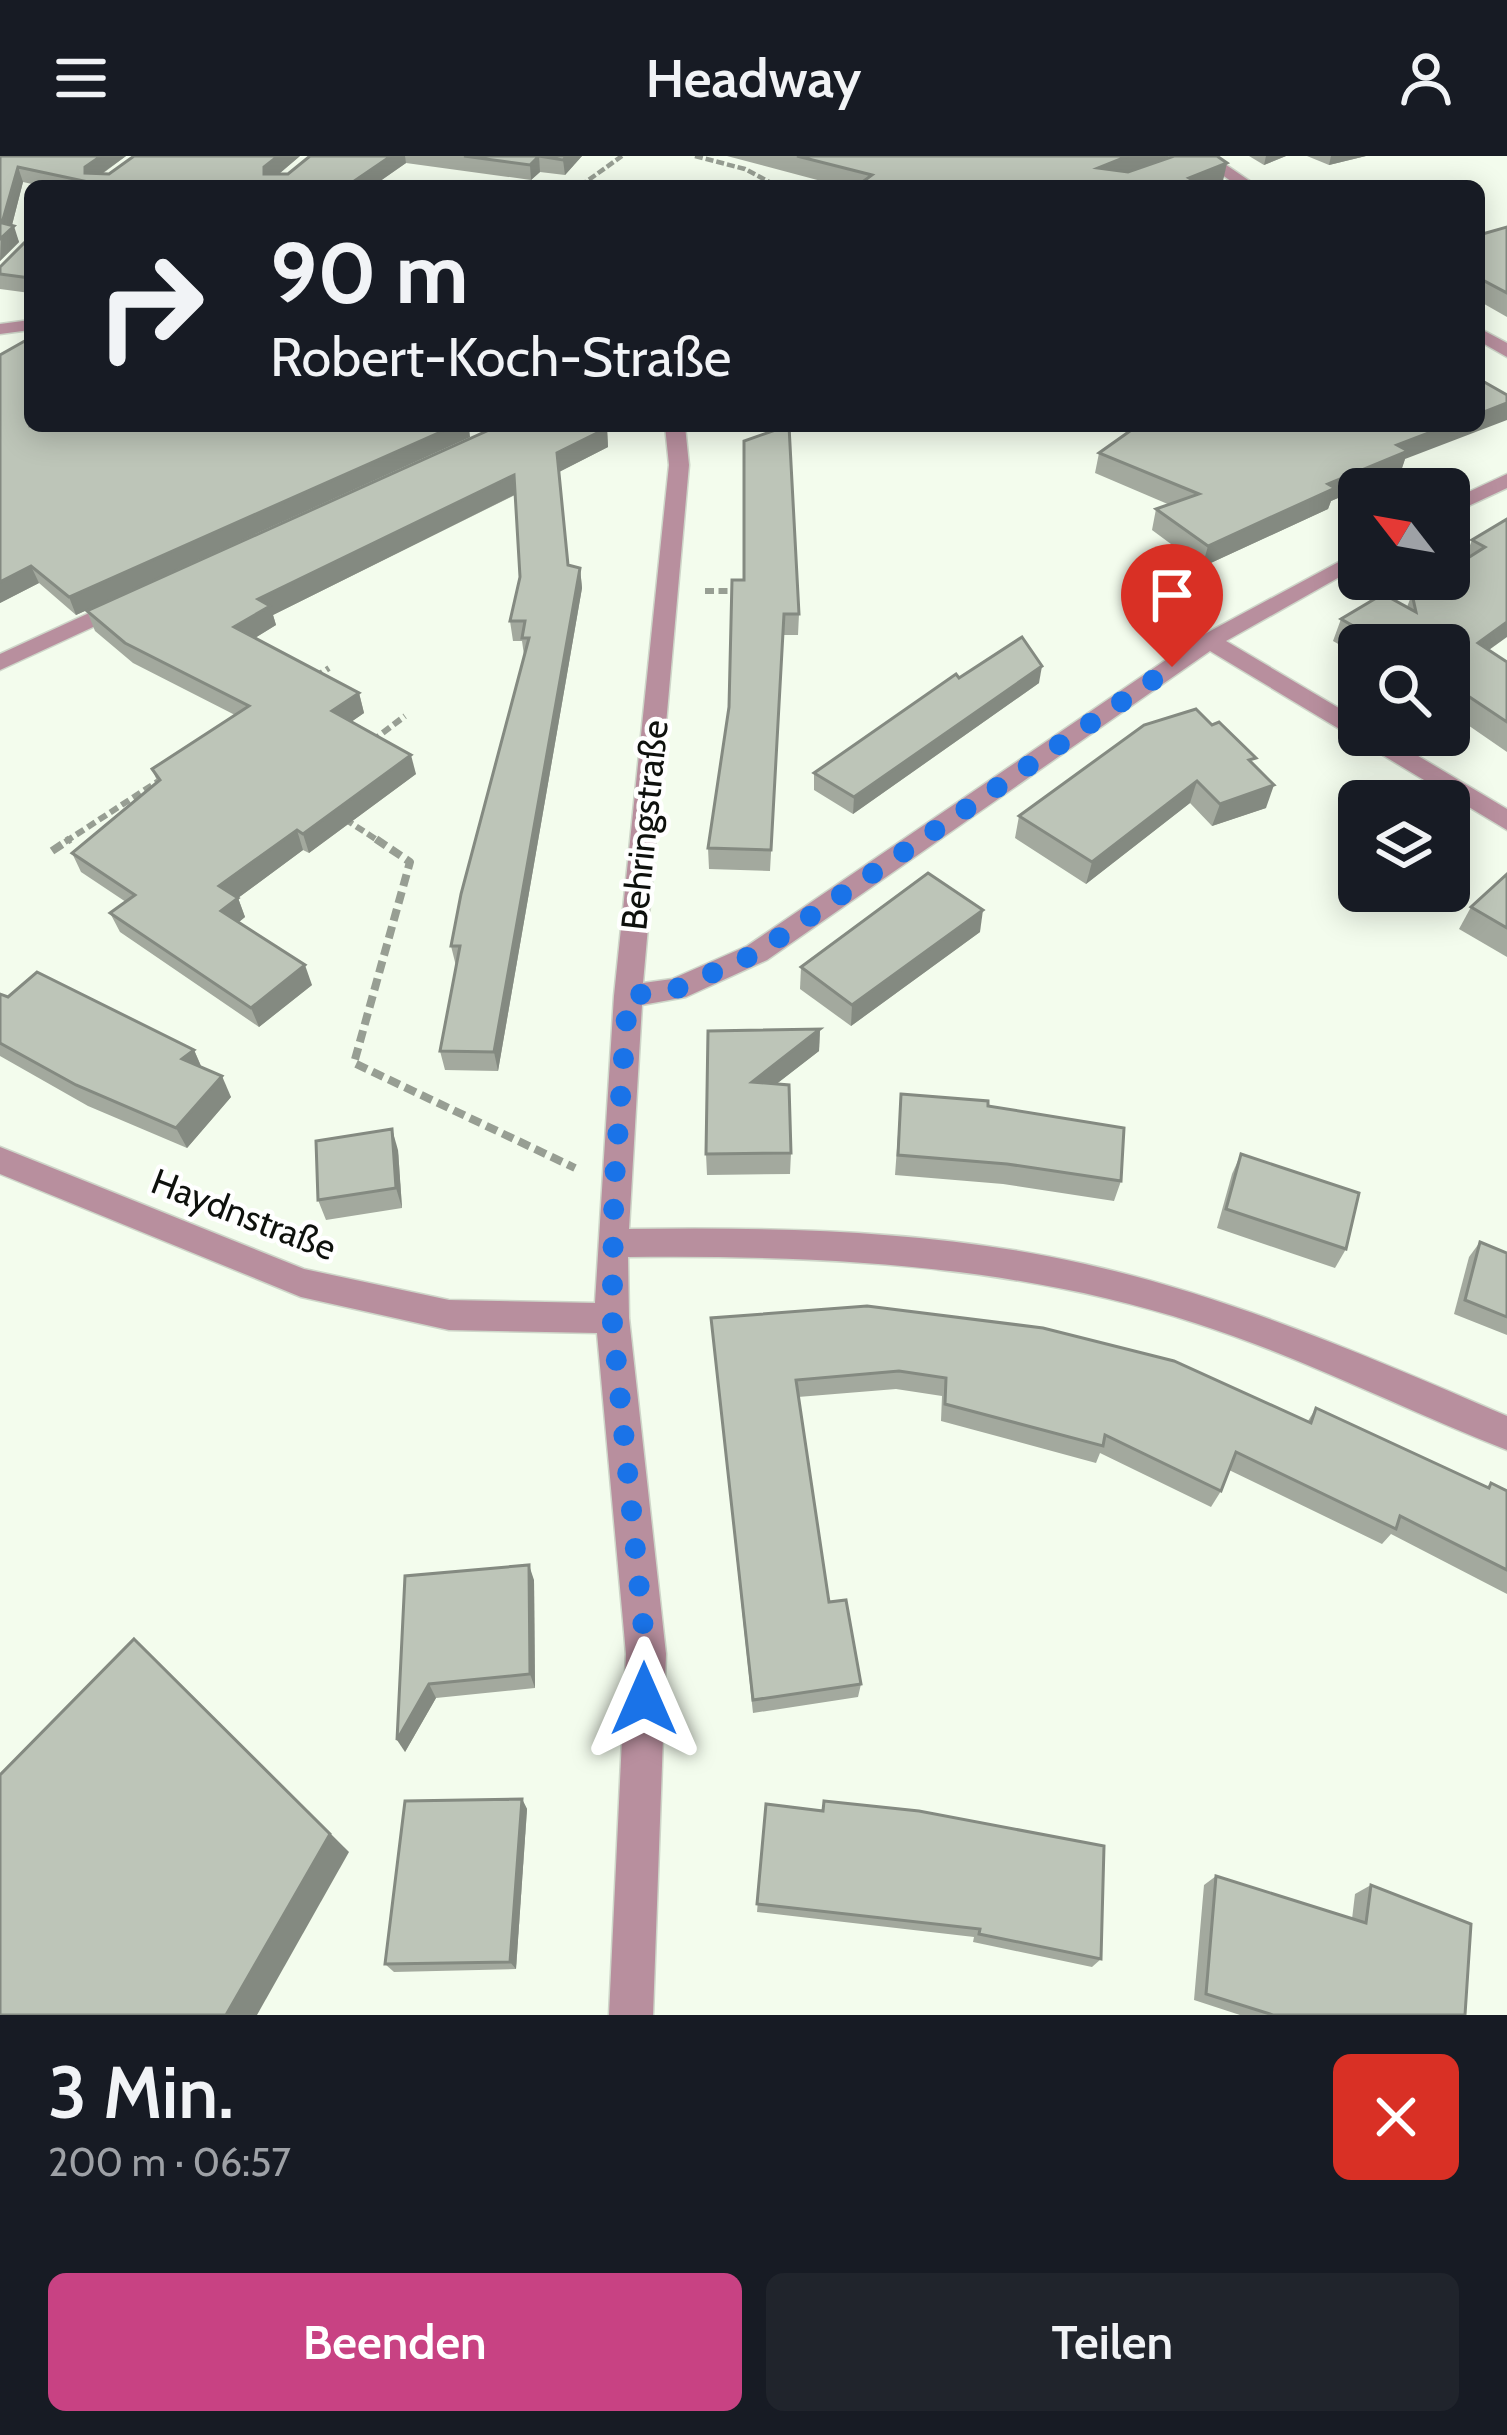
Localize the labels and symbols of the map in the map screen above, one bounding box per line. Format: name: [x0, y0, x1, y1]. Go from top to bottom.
north arrow: [1338, 468, 1470, 600]
pin: [1121, 544, 1223, 667]
street label: Behringstraße: [611, 718, 677, 932]
street label: Haydnstraße: [146, 1159, 342, 1269]
position arrow: [581, 1636, 707, 1762]

